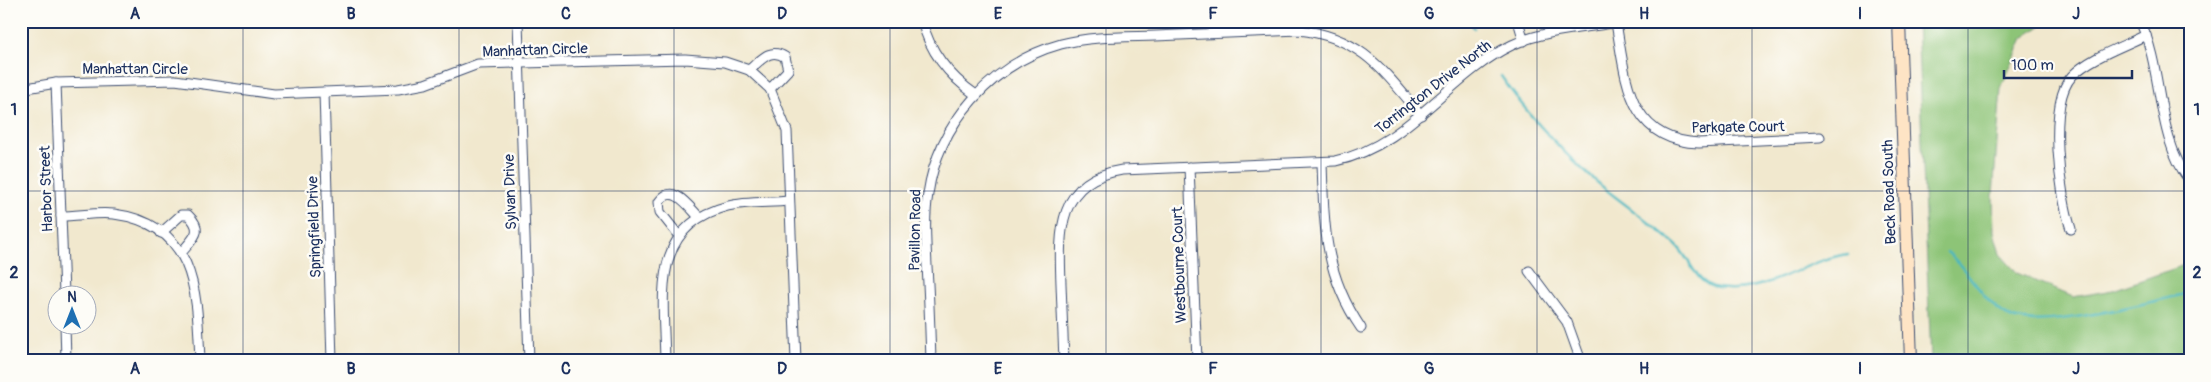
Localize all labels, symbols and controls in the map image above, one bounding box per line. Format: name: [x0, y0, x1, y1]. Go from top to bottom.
text: A: [130, 4, 141, 24]
text: B: [346, 4, 356, 24]
text: C: [561, 4, 571, 24]
text: D: [777, 4, 787, 24]
text: E: [994, 4, 1003, 24]
text: F: [1208, 4, 1218, 24]
text: G: [1424, 4, 1435, 24]
text: H: [1639, 4, 1649, 24]
text: I: [1858, 4, 1862, 24]
text: J: [2072, 4, 2080, 24]
street label: Torrington Drive North: [1371, 36, 1495, 139]
street label: Manhattan Circle: [482, 39, 589, 62]
scale bar: [2004, 48, 2131, 80]
text: 100 m: [2011, 56, 2054, 75]
street label: Manhattan Circle: [82, 60, 188, 79]
text: 1: [11, 100, 17, 120]
text: 1: [2194, 100, 2200, 120]
street label: Parkgate Court: [1691, 117, 1786, 138]
street label: Beck Road South: [1878, 139, 1901, 245]
street label: Harbor Street: [35, 144, 58, 233]
street label: Sylvan Drive: [500, 153, 521, 230]
street label: Springfield Drive: [303, 175, 326, 278]
street label: Pavillon Road: [905, 189, 926, 271]
street label: Westbourne Court: [1168, 205, 1191, 324]
text: 2: [10, 263, 19, 283]
text: 2: [2193, 263, 2202, 283]
north arrow: [48, 284, 98, 334]
text: N: [67, 289, 77, 306]
text: A: [130, 359, 141, 379]
text: B: [346, 359, 356, 379]
text: C: [561, 359, 571, 379]
text: D: [777, 359, 787, 379]
text: E: [994, 359, 1003, 379]
text: F: [1208, 359, 1218, 379]
text: G: [1424, 359, 1435, 379]
text: H: [1639, 359, 1649, 379]
text: I: [1858, 359, 1862, 379]
text: J: [2072, 359, 2080, 379]

